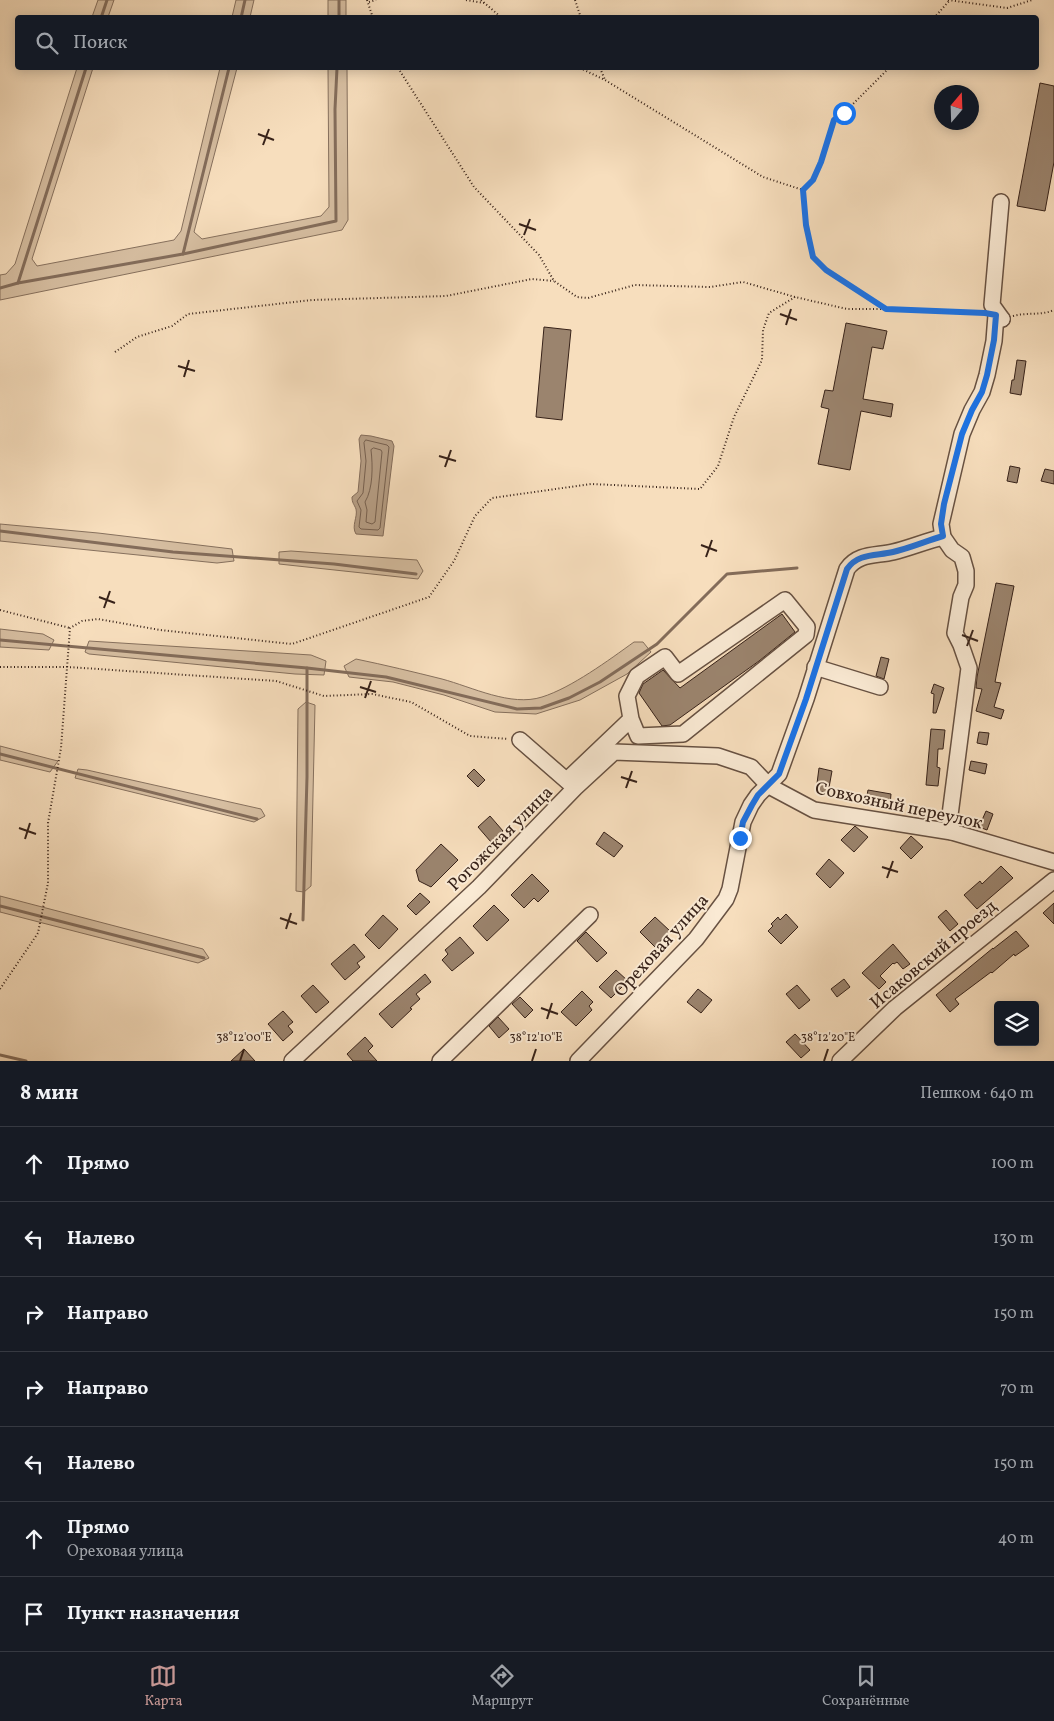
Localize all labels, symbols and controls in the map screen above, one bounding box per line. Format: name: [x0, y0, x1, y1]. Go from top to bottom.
search box: [15, 15, 1039, 70]
icon: search: [33, 29, 61, 57]
text: Поиск: [73, 30, 127, 56]
north arrow: [934, 85, 979, 130]
route start: [833, 102, 856, 125]
street label: Совхозный переулок: [813, 777, 985, 837]
street label: Рогожская улица: [443, 781, 559, 897]
route end: [729, 827, 752, 850]
street label: Ореховая улица: [609, 889, 715, 1003]
street label: Исаковский проезд: [865, 895, 1003, 1016]
map controls: [994, 1001, 1039, 1046]
button: layers: [994, 1001, 1039, 1046]
text: 38°12'00"E: [216, 1030, 272, 1046]
text: 38°12'10"E: [510, 1030, 562, 1046]
text: 38°12'20"E: [801, 1030, 855, 1046]
text: 8 мин: [20, 1079, 79, 1108]
text: Пешком · 640 m: [920, 1083, 1034, 1105]
icon: ahead: [20, 1150, 48, 1178]
text: Прямо: [67, 1151, 129, 1177]
text: 100 m: [991, 1153, 1034, 1175]
icon: left: [20, 1225, 48, 1253]
text: Налево: [67, 1226, 135, 1252]
text: 130 m: [993, 1228, 1034, 1250]
icon: right: [20, 1300, 48, 1328]
text: Направо: [67, 1301, 149, 1327]
text: 150 m: [993, 1303, 1034, 1325]
icon: right: [20, 1375, 48, 1403]
text: Направо: [67, 1376, 149, 1402]
text: 70 m: [1000, 1378, 1034, 1400]
icon: left: [20, 1450, 48, 1478]
text: Налево: [67, 1451, 135, 1477]
text: 150 m: [993, 1453, 1034, 1475]
text: Прямо: [67, 1515, 129, 1541]
icon: ahead: [20, 1525, 48, 1553]
text: 40 m: [998, 1528, 1034, 1550]
text: Ореховая улица: [67, 1541, 184, 1563]
icon: arrive: [20, 1600, 48, 1628]
text: Пункт назначения: [67, 1601, 240, 1627]
tab: Карта: [144, 1662, 182, 1711]
tab: Маршрут: [471, 1662, 533, 1711]
tab: Сохранённые: [822, 1662, 910, 1711]

